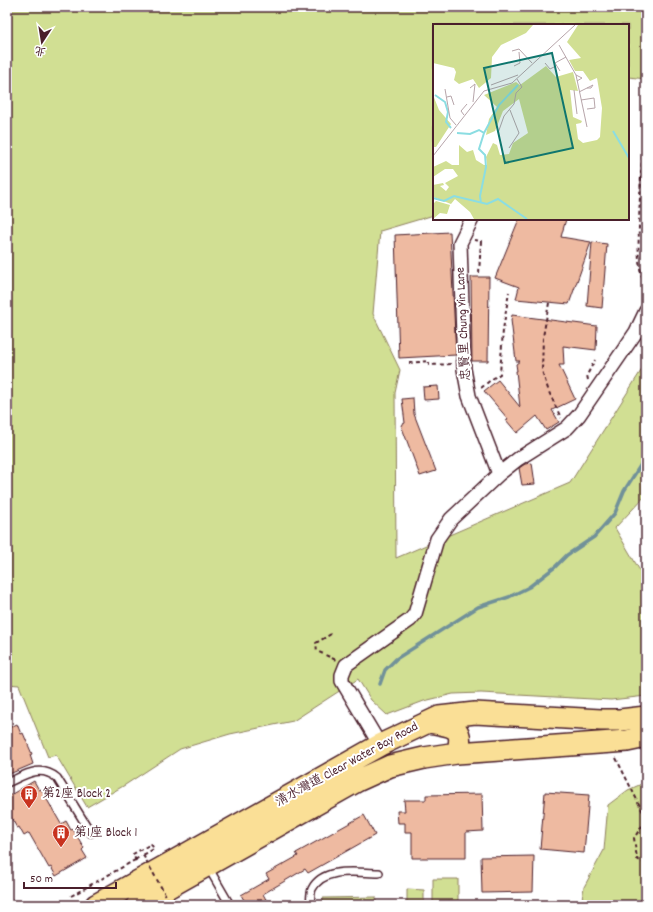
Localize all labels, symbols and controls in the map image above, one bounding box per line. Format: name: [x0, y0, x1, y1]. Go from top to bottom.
north arrow: [22, 22, 62, 62]
inset map: [433, 24, 629, 220]
text: 北: [33, 41, 47, 59]
street label: 忠賢里 Chung Yin Lane: [452, 266, 476, 381]
street label: 清水灣道 Clear Water Bay Road: [272, 718, 422, 812]
building icon: 第2座 Block 2: [19, 784, 39, 809]
place label: 第2座 Block 2: [42, 785, 111, 804]
building icon: 第1座 Block 1: [51, 823, 71, 848]
place label: 第1座 Block 1: [74, 824, 137, 843]
scale bar: [24, 864, 116, 890]
text: 50 m: [30, 871, 53, 888]

